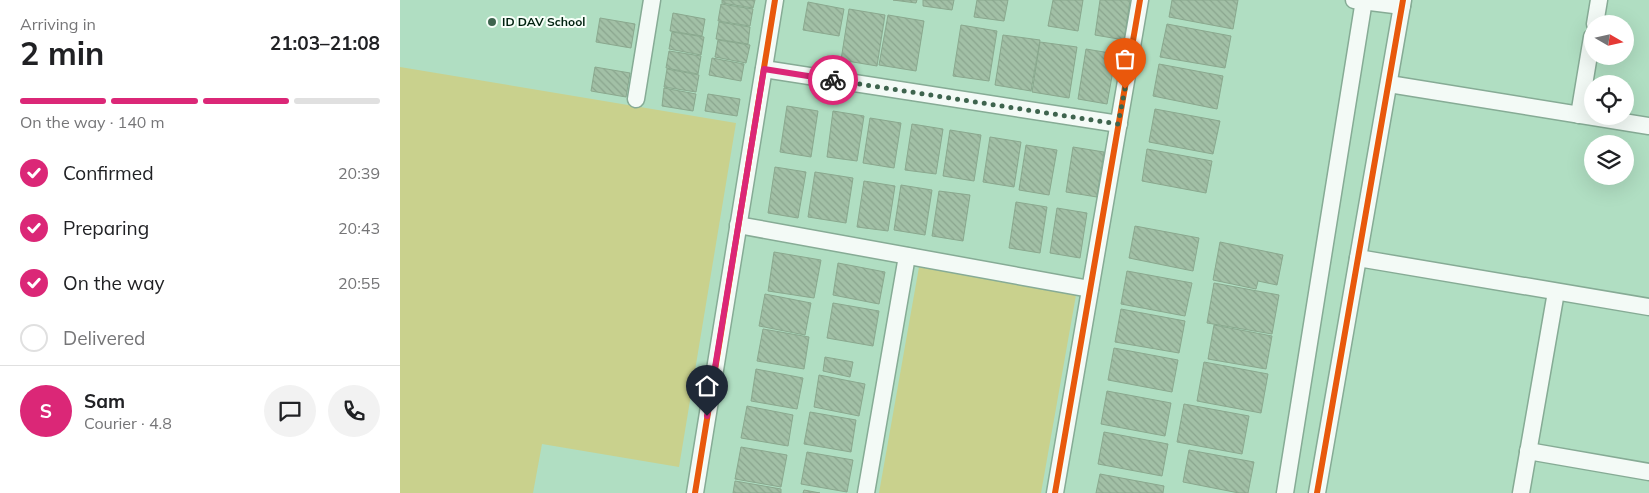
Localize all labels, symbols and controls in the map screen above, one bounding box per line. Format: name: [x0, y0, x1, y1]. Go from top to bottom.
text: Arriving in: [20, 14, 96, 34]
place label: ID DAV School: [502, 14, 585, 29]
north arrow: [1584, 15, 1634, 65]
map controls: [1584, 15, 1634, 185]
marker: ID DAV School: [486, 16, 498, 28]
text: 21:03–21:08: [270, 31, 380, 55]
text: 2 min: [20, 33, 104, 73]
pin: [1104, 38, 1146, 89]
icon: bag: [1111, 45, 1139, 73]
courier: [808, 55, 858, 105]
icon: bike: [819, 66, 847, 94]
button: locate: [1584, 75, 1634, 125]
text: On the way · 140 m: [20, 112, 165, 132]
button: layers: [1584, 135, 1634, 185]
icon: check: [20, 159, 48, 187]
text: Confirmed: [63, 161, 154, 185]
text: 20:39: [338, 163, 380, 183]
icon: check: [20, 214, 48, 242]
text: Preparing: [63, 216, 149, 240]
text: 20:43: [338, 218, 380, 238]
icon: check: [20, 269, 48, 297]
text: On the way: [63, 271, 165, 295]
text: 20:55: [338, 273, 380, 293]
text: Delivered: [63, 326, 145, 350]
pin: [686, 365, 728, 416]
icon: home: [693, 372, 721, 400]
button: chat: [264, 385, 316, 437]
button: phone: [328, 385, 380, 437]
text: Sam: [84, 389, 125, 413]
text: S: [40, 399, 52, 423]
text: Courier · 4.8: [84, 413, 172, 433]

